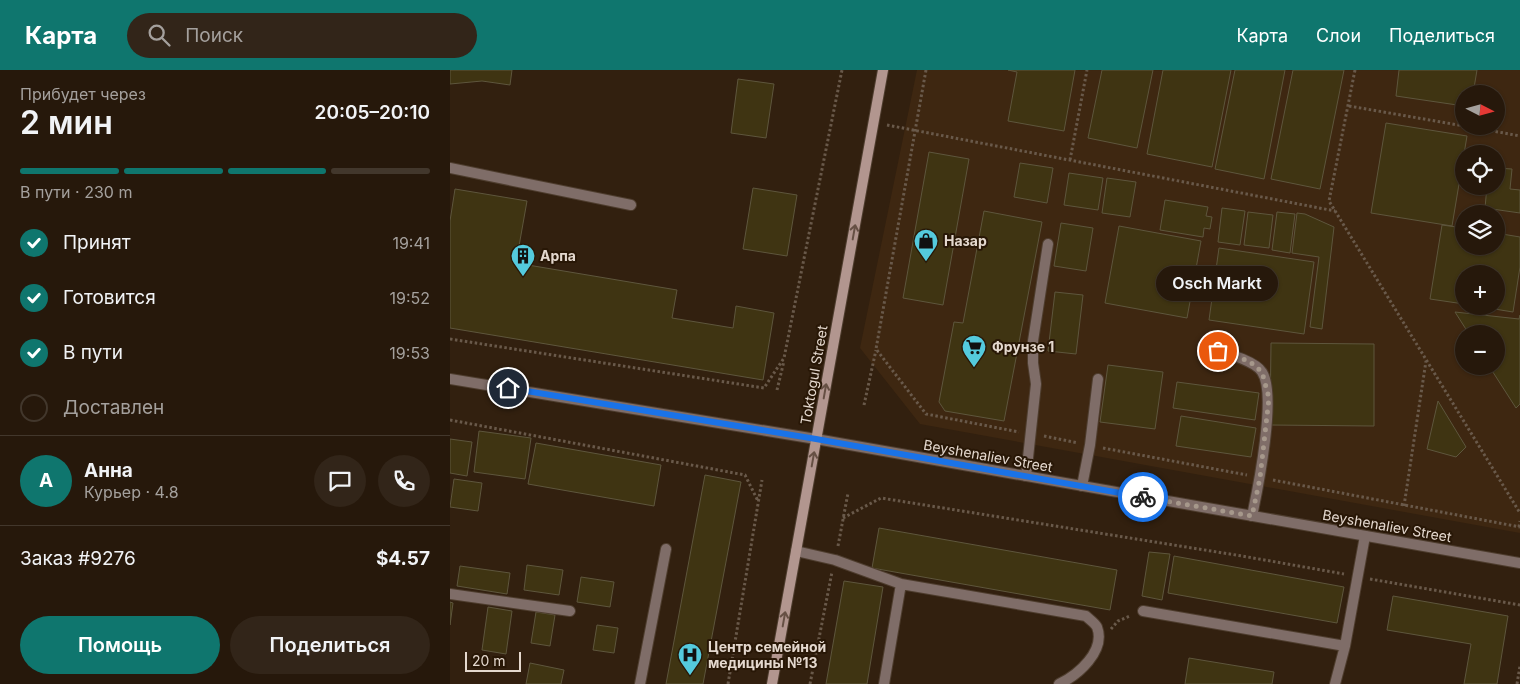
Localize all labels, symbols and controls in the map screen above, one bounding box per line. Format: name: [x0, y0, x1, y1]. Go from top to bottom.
search box: [127, 13, 477, 58]
text: Карта: [25, 21, 97, 50]
icon: search: [145, 21, 173, 49]
text: Поиск: [185, 24, 243, 47]
text: Карта: [1236, 25, 1288, 46]
text: Слои: [1316, 25, 1361, 46]
text: Поделиться: [1389, 25, 1495, 46]
text: Прибудет через: [20, 84, 146, 104]
north arrow: [1455, 85, 1505, 135]
map controls: [1455, 85, 1505, 375]
text: 20:05–20:10: [315, 101, 430, 124]
text: 2 мин: [20, 103, 113, 142]
button: locate: [1455, 145, 1505, 195]
text: В пути · 230 m: [20, 182, 132, 202]
button: layers: [1455, 205, 1505, 255]
one-way arrow: [850, 224, 859, 240]
shop icon: Назар: [913, 228, 939, 262]
icon: check: [20, 229, 48, 257]
text: Принят: [63, 231, 131, 254]
place label: Назар: [944, 232, 987, 249]
text: 19:41: [392, 233, 430, 253]
building icon: Арпа: [510, 243, 536, 277]
place label: Арпа: [540, 247, 576, 264]
button: +: [1455, 265, 1505, 315]
callout: Osch Markt: [1157, 266, 1279, 301]
text: Osch Markt: [1172, 273, 1262, 293]
icon: check: [20, 284, 48, 312]
text: Готовится: [63, 286, 156, 309]
text: 19:52: [389, 288, 430, 308]
street label: Toktogul Street: [796, 324, 831, 426]
button: −: [1455, 325, 1505, 375]
pin: [1197, 330, 1239, 372]
supermarket icon: Фрунзе 1: [961, 334, 987, 368]
icon: bag: [1204, 337, 1232, 365]
place label: Фрунзе 1: [992, 338, 1054, 355]
icon: check: [20, 339, 48, 367]
text: В пути: [63, 341, 123, 364]
text: 19:53: [389, 343, 430, 363]
pin: [487, 367, 529, 409]
icon: home: [494, 374, 522, 402]
one-way arrow: [821, 384, 830, 400]
text: Доставлен: [63, 396, 164, 419]
street label: Beyshenaliev Street: [922, 436, 1054, 475]
one-way arrow: [808, 451, 818, 467]
button: chat: [314, 455, 366, 507]
button: phone: [378, 455, 430, 507]
text: Анна: [84, 459, 133, 482]
text: А: [39, 469, 53, 492]
courier: [1118, 472, 1168, 522]
text: Курьер · 4.8: [84, 482, 179, 502]
icon: bike: [1129, 483, 1157, 511]
street label: Beyshenaliev Street: [1321, 506, 1453, 545]
text: Заказ #9276: [20, 547, 136, 570]
text: $4.57: [376, 547, 430, 570]
one-way arrow: [780, 611, 789, 627]
button: Помощь: [20, 616, 220, 674]
button: Поделиться: [230, 616, 430, 674]
place label: Центр семейной медицины №13: [708, 638, 826, 671]
hospital icon: Центр семейной медицины №13: [677, 642, 703, 676]
scale bar: [465, 649, 521, 672]
text: 20 m: [472, 652, 506, 669]

